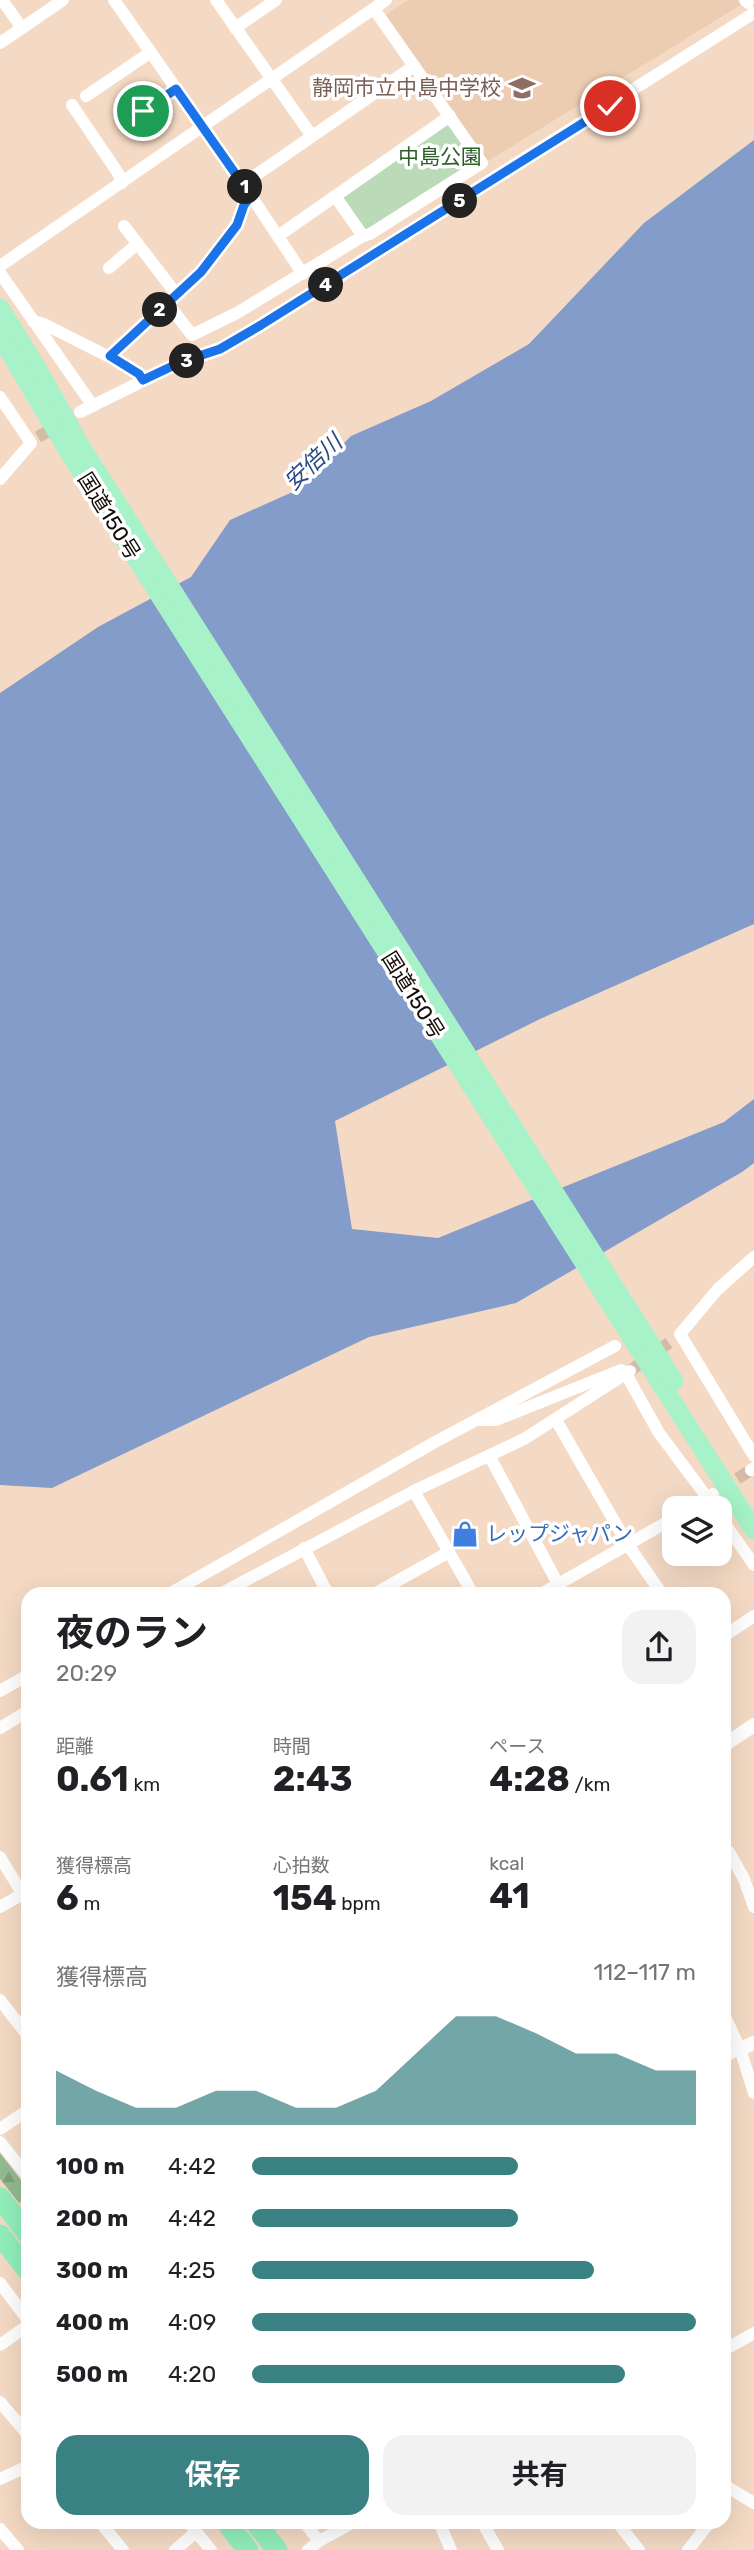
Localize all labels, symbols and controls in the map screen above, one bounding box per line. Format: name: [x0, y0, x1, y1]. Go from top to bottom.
school or university icon: 静岡市立中島中学校: [507, 73, 537, 103]
place label: 静岡市立中島中学校: [312, 75, 501, 100]
pin: [580, 76, 640, 136]
pin: [113, 81, 173, 141]
icon: check: [591, 87, 629, 125]
icon: arrive: [124, 92, 162, 130]
park label: 中島公園: [398, 144, 482, 169]
pin: 1: [228, 170, 262, 204]
text: 1: [240, 175, 249, 198]
pin: 5: [442, 184, 477, 218]
text: 5: [453, 189, 466, 212]
pin: 4: [308, 268, 344, 302]
text: 4: [319, 273, 332, 296]
pin: 2: [142, 292, 178, 328]
text: 2: [153, 298, 166, 321]
pin: 3: [170, 344, 204, 378]
text: 3: [180, 349, 193, 372]
water label: 安倍川: [278, 426, 350, 496]
street label: 国道150号: [73, 468, 146, 564]
street label: 国道150号: [377, 947, 450, 1043]
map controls: [662, 1496, 732, 1566]
button: layers: [662, 1496, 732, 1566]
shop icon: レップジャパン: [450, 1519, 480, 1549]
place label: レップジャパン: [486, 1521, 633, 1546]
text: 夜のラン: [56, 1610, 208, 1656]
button: share: [622, 1610, 696, 1684]
text: 20:29: [56, 1659, 117, 1687]
text: 距離: [56, 1735, 94, 1758]
text: 時間: [273, 1735, 311, 1758]
text: ペース: [489, 1735, 545, 1758]
text: 0.61: [56, 1758, 129, 1800]
text: 2:43: [273, 1758, 353, 1800]
text: 4:28: [489, 1758, 570, 1800]
text: km: [129, 1773, 160, 1796]
text: /km: [570, 1773, 610, 1796]
text: kcal: [489, 1852, 524, 1875]
text: 獲得標高: [56, 1854, 132, 1877]
text: 心拍数: [273, 1854, 330, 1877]
text: 41: [489, 1875, 530, 1917]
text: 6: [56, 1877, 79, 1919]
text: 154: [273, 1877, 337, 1919]
text: m: [79, 1892, 100, 1915]
text: bpm: [337, 1892, 381, 1915]
text: 112–117 m: [593, 1958, 696, 1986]
text: 獲得標高: [56, 1963, 148, 1991]
text: 100 m: [56, 2152, 125, 2180]
text: 4:42: [168, 2152, 216, 2180]
text: 200 m: [56, 2204, 128, 2232]
text: 4:42: [168, 2204, 216, 2232]
text: 300 m: [56, 2256, 128, 2284]
text: 4:25: [168, 2256, 215, 2284]
text: 400 m: [56, 2308, 129, 2336]
text: 4:09: [168, 2308, 216, 2336]
text: 500 m: [56, 2360, 128, 2388]
text: 4:20: [168, 2360, 216, 2388]
button: 保存: [56, 2435, 369, 2515]
button: 共有: [383, 2435, 696, 2515]

